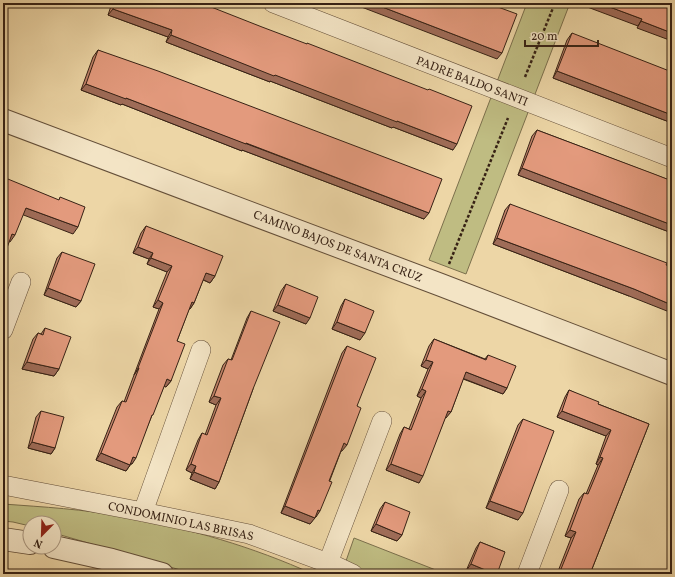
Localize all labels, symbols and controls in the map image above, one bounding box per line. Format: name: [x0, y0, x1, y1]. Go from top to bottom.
scale bar: [525, 22, 598, 48]
text: 20 m: [531, 29, 558, 45]
street label: PADRE BALDO SANTI: [413, 53, 530, 111]
street label: CAMINO BAJOS DE SANTA CRUZ: [251, 207, 425, 287]
street label: CONDOMINIO LAS BRISAS: [107, 499, 255, 545]
north arrow: [22, 515, 62, 555]
text: N: [32, 534, 45, 551]

